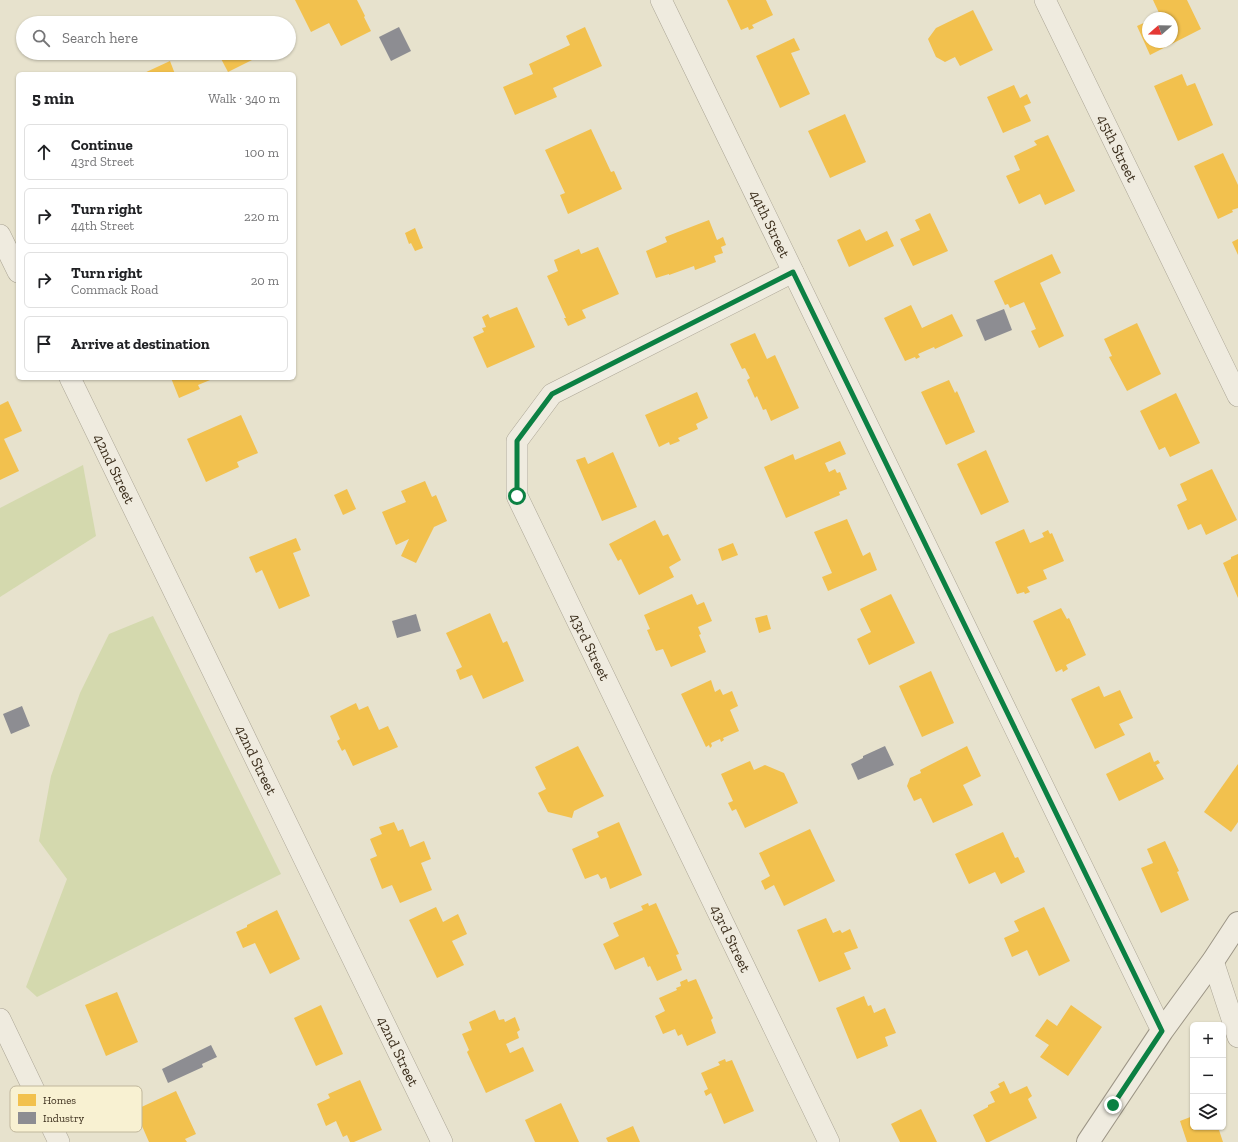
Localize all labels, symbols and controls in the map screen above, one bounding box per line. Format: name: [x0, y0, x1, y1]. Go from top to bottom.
north arrow: [1142, 12, 1178, 48]
search box: [16, 16, 296, 60]
icon: search: [30, 27, 52, 49]
text: Search here: [62, 29, 138, 47]
text: 5 min: [32, 88, 74, 108]
text: Walk · 340 m: [208, 91, 280, 106]
street label: 45th Street: [1093, 112, 1141, 185]
text: Continue: [71, 136, 133, 154]
icon: ahead: [33, 141, 55, 163]
text: 100 m: [245, 145, 279, 160]
text: 43rd Street: [71, 154, 134, 169]
street label: 44th Street: [746, 187, 794, 261]
text: Turn right: [71, 200, 142, 218]
icon: right: [33, 205, 55, 227]
text: 220 m: [244, 209, 279, 224]
text: 44th Street: [71, 218, 134, 233]
text: Turn right: [71, 264, 142, 282]
icon: right: [33, 269, 55, 291]
text: 20 m: [251, 273, 279, 288]
text: Commack Road: [71, 282, 158, 297]
icon: arrive: [33, 333, 55, 355]
text: Arrive at destination: [71, 335, 210, 353]
street label: 42nd Street: [90, 431, 139, 507]
route start: [508, 487, 526, 505]
street label: 43rd Street: [566, 610, 614, 684]
street label: 42nd Street: [231, 722, 281, 798]
street label: 43rd Street: [707, 902, 755, 976]
street label: 42nd Street: [373, 1013, 423, 1090]
map controls: [1190, 1022, 1226, 1130]
button: +: [1190, 1022, 1226, 1058]
button: −: [1190, 1058, 1226, 1094]
legend: [10, 1086, 142, 1132]
text: Homes: [43, 1094, 76, 1107]
button: layers: [1190, 1094, 1226, 1130]
route end: [1104, 1096, 1122, 1114]
text: Industry: [43, 1112, 85, 1125]

